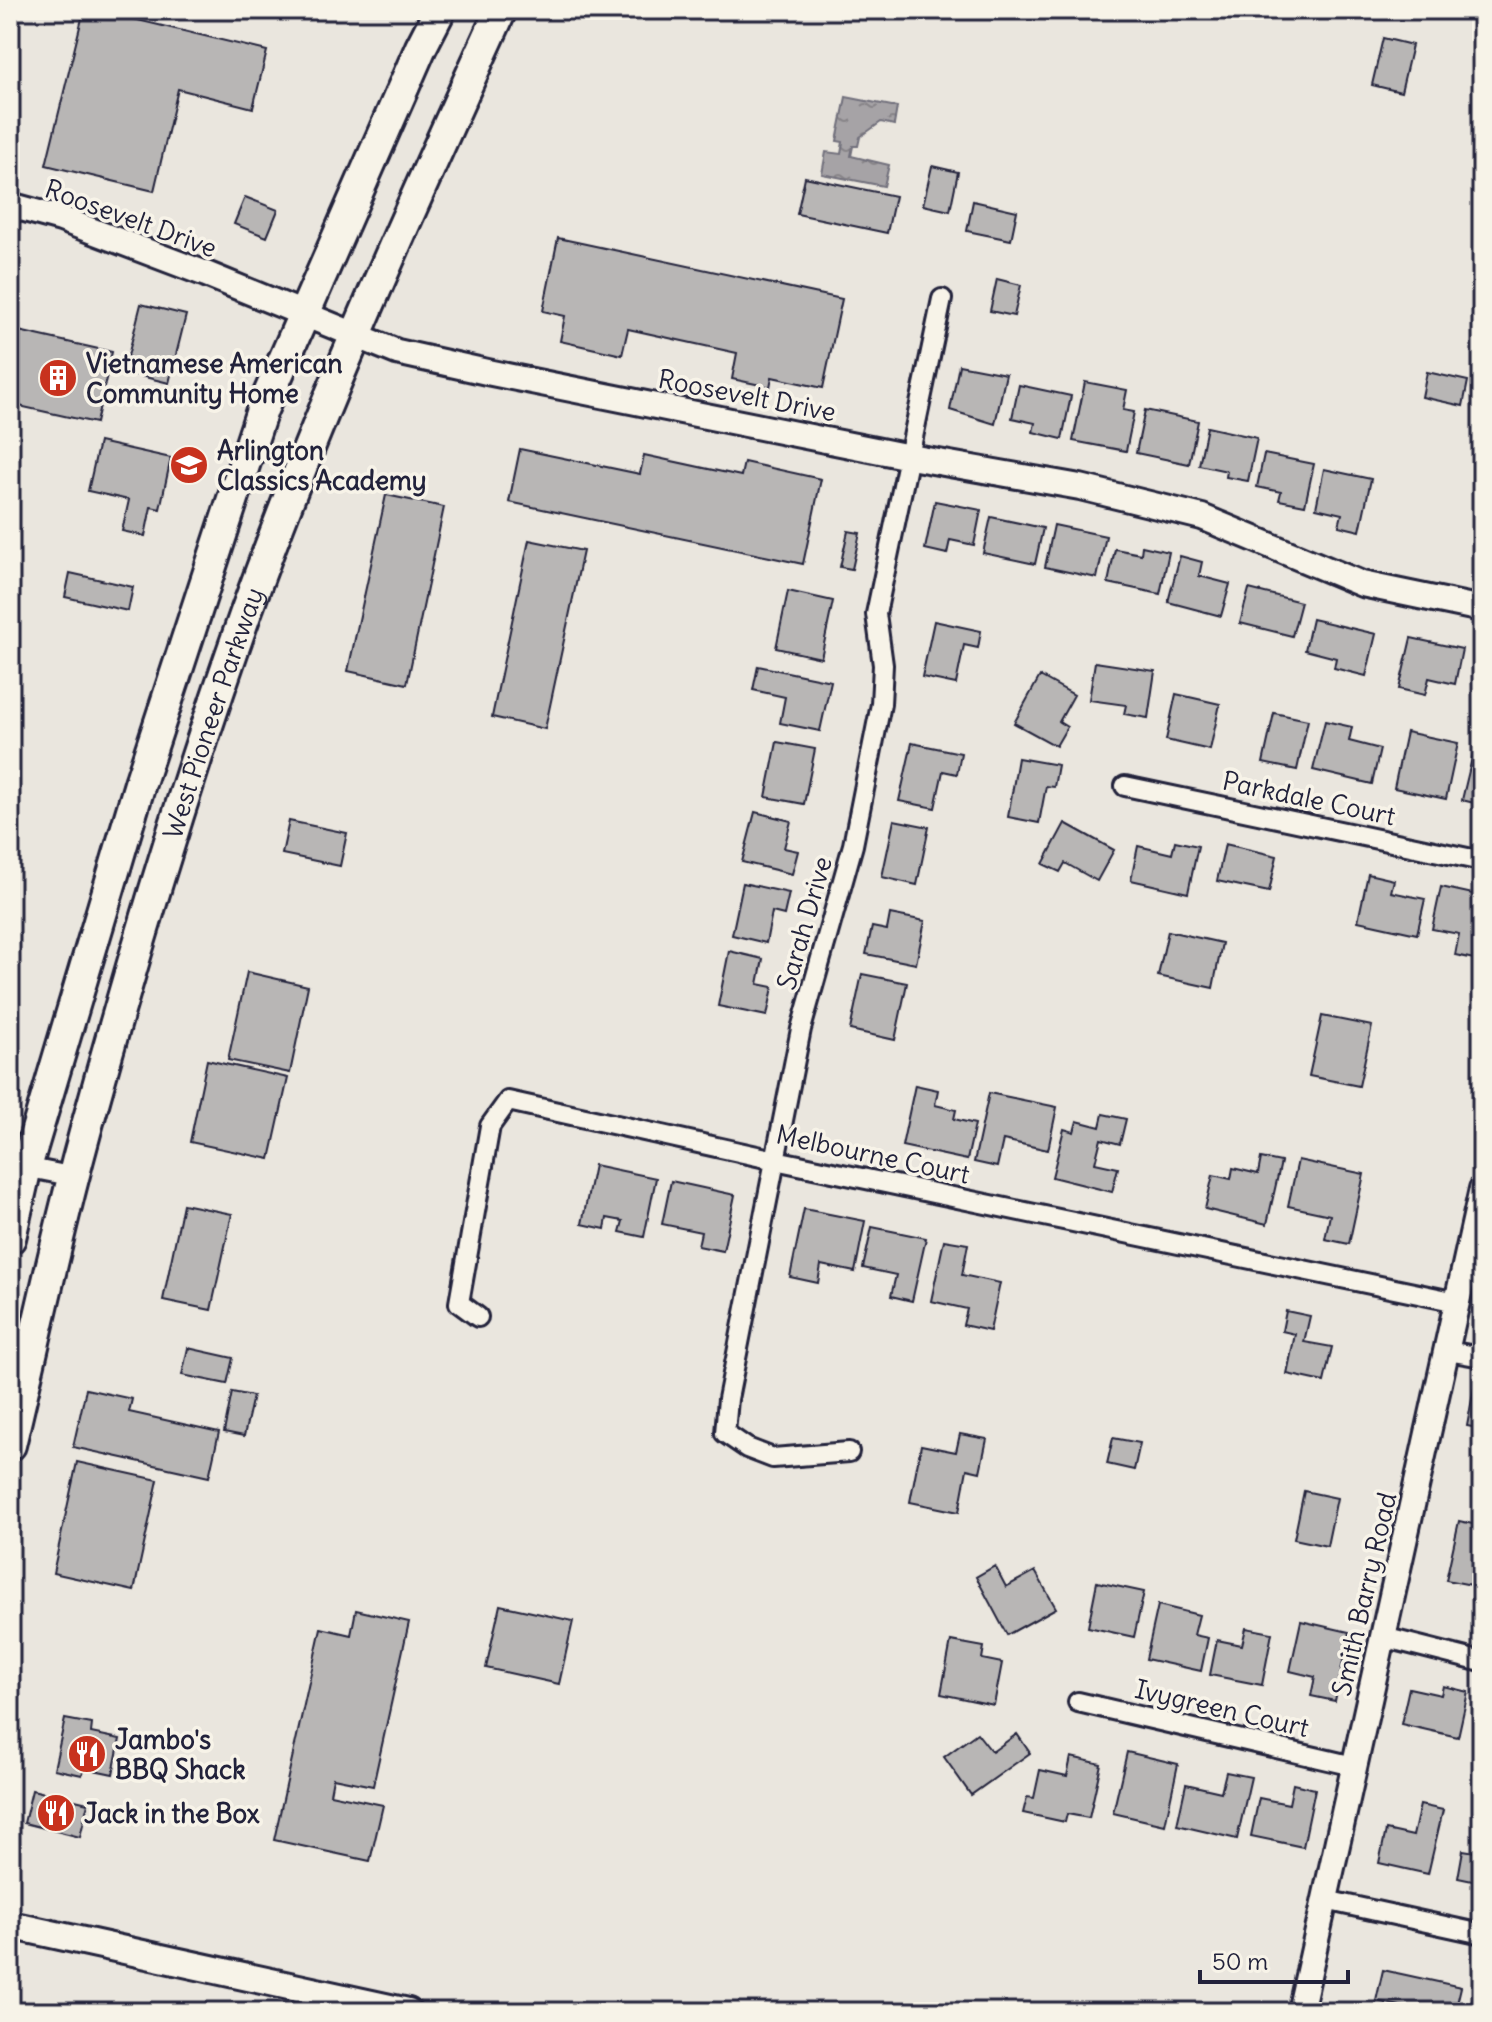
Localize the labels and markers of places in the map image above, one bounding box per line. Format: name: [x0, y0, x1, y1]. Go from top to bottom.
place label: Vietnamese American Community Home: [86, 347, 342, 410]
building icon: Vietnamese American Community Home: [37, 357, 79, 399]
place label: Arlington Classics Academy: [217, 434, 426, 497]
school or university icon: Arlington Classics Academy: [168, 444, 210, 486]
place label: Jambo's BBQ Shack: [115, 1723, 246, 1786]
restaurant icon: Jambo's BBQ Shack: [66, 1733, 108, 1775]
restaurant icon: Jack in the Box: [35, 1792, 77, 1834]
place label: Jack in the Box: [84, 1797, 260, 1830]

